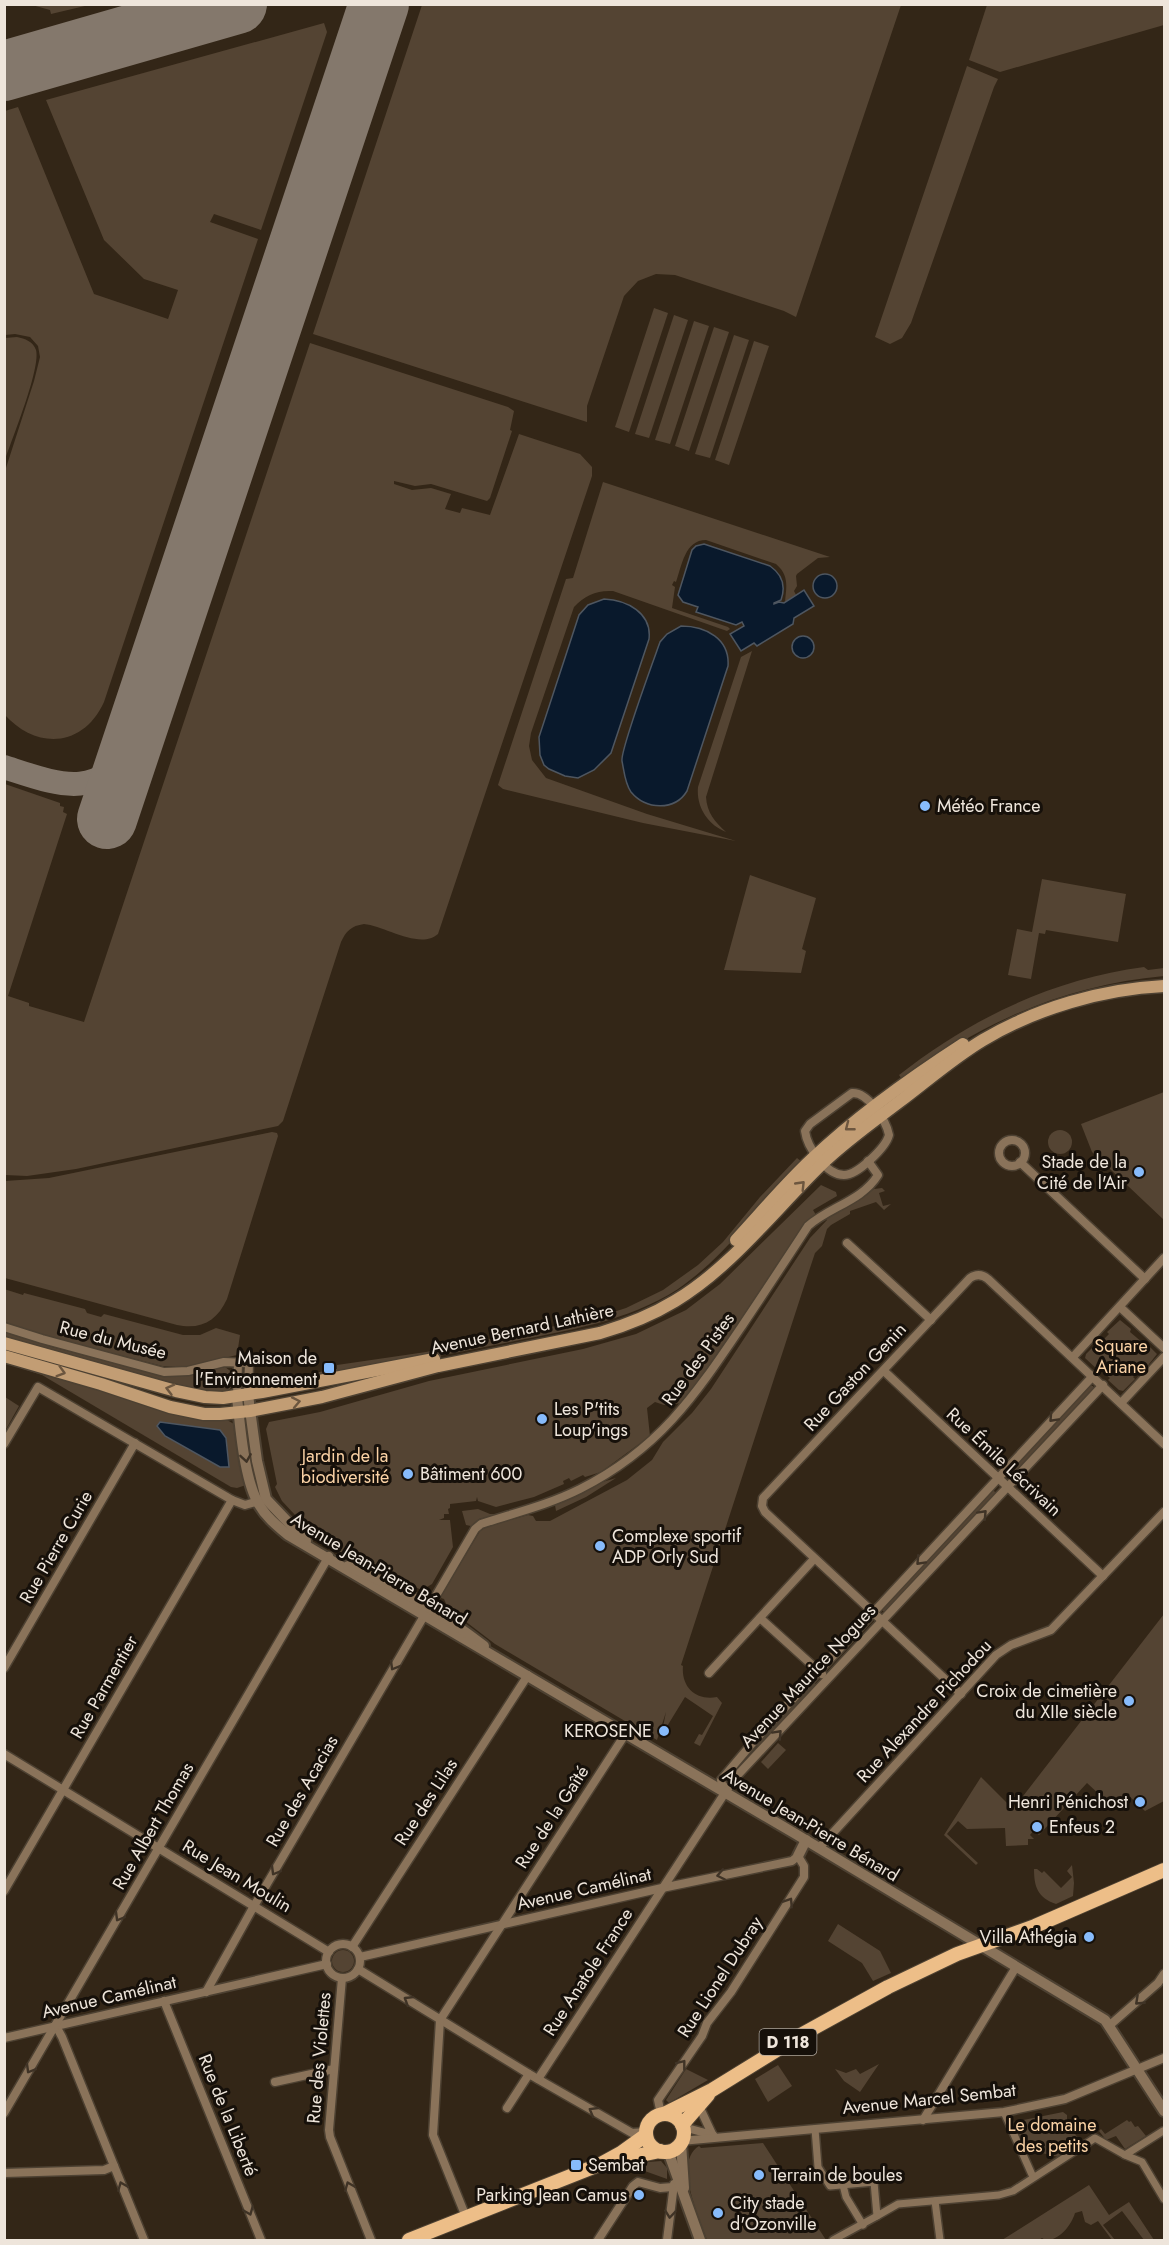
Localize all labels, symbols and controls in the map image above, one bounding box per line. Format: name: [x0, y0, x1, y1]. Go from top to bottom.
place label: Météo France: [937, 793, 1040, 819]
marker: Météo France: [918, 799, 932, 813]
one-way arrow: [845, 1120, 856, 1131]
place label: Stade de la Cité de l'Air: [1037, 1149, 1128, 1196]
marker: Stade de la Cité de l'Air: [1132, 1165, 1146, 1179]
one-way arrow: [794, 1182, 805, 1192]
street label: Avenue Bernard Lathière: [428, 1297, 616, 1361]
street label: Rue des Pistes: [655, 1307, 741, 1411]
street label: Rue du Musée: [57, 1314, 169, 1366]
street label: Rue Gaston Genin: [798, 1317, 912, 1437]
park label: Square Ariane: [1094, 1333, 1148, 1380]
place label: Maison de l'Environnement: [195, 1345, 318, 1392]
marker: Maison de l'Environnement: [322, 1361, 336, 1375]
one-way arrow: [56, 1364, 66, 1377]
one-way arrow: [165, 1384, 175, 1397]
one-way arrow: [291, 1396, 301, 1409]
place label: Les P'tits Loup'ings: [554, 1396, 628, 1443]
street label: Rue Émile Lécrivain: [941, 1402, 1067, 1522]
one-way arrow: [1049, 1411, 1060, 1422]
marker: Les P'tits Loup'ings: [535, 1412, 549, 1426]
park label: Jardin de la biodiversité: [300, 1443, 389, 1490]
one-way arrow: [239, 1453, 251, 1462]
place label: Bâtiment 600: [420, 1461, 522, 1487]
marker: Bâtiment 600: [401, 1467, 415, 1481]
street label: Rue Pierre Curie: [13, 1486, 99, 1608]
street label: Avenue Jean-Pierre Bénard: [286, 1506, 472, 1632]
one-way arrow: [976, 1511, 987, 1521]
place label: Complexe sportif ADP Orly Sud: [612, 1523, 742, 1570]
marker: Complexe sportif ADP Orly Sud: [593, 1539, 607, 1553]
one-way arrow: [916, 1554, 927, 1565]
street label: Avenue Maurice Nogues: [734, 1598, 882, 1754]
street label: Rue Parmentier: [64, 1630, 145, 1744]
street label: Rue Alexandre Pichodou: [850, 1634, 998, 1788]
one-way arrow: [390, 1660, 402, 1670]
place label: Croix de cimetière du XIIe siècle: [976, 1678, 1117, 1725]
marker: Croix de cimetière du XIIe siècle: [1122, 1694, 1136, 1708]
place label: KEROSENE: [564, 1718, 652, 1744]
marker: KEROSENE: [657, 1724, 671, 1738]
street label: Rue des Acacias: [260, 1730, 344, 1852]
one-way arrow: [771, 1730, 782, 1741]
street label: Rue des Lilas: [388, 1753, 464, 1851]
street label: Rue Albert Thomas: [106, 1757, 200, 1895]
street label: Rue de la Gaîté: [509, 1760, 595, 1874]
street label: Avenue Jean-Pierre Bénard: [718, 1762, 904, 1888]
place label: Henri Pénichost: [1008, 1789, 1129, 1815]
marker: Henri Pénichost: [1133, 1795, 1147, 1809]
place label: Enfeus 2: [1049, 1814, 1115, 1840]
marker: Enfeus 2: [1030, 1820, 1044, 1834]
street label: Rue Jean Moulin: [177, 1833, 297, 1919]
street label: Avenue Camélinat: [514, 1861, 654, 1917]
one-way arrow: [270, 1865, 282, 1875]
one-way arrow: [717, 1868, 727, 1881]
one-way arrow: [781, 1897, 792, 1908]
street label: Rue Anatole France: [537, 1903, 639, 2041]
one-way arrow: [114, 1911, 126, 1921]
street label: Rue Lionel Dubray: [671, 1911, 769, 2043]
place label: Villa Athégia: [980, 1924, 1077, 1950]
marker: Villa Athégia: [1082, 1930, 1096, 1944]
street label: Avenue Camélinat: [39, 1969, 179, 2025]
street label: Rue des Violettes: [300, 1991, 338, 2125]
one-way arrow: [1135, 1994, 1145, 2005]
one-way arrow: [404, 1995, 414, 2007]
road number: D 118: [760, 2029, 816, 2055]
street label: Rue de la Liberté: [192, 2050, 264, 2180]
one-way arrow: [675, 2060, 686, 2071]
one-way arrow: [26, 2063, 37, 2073]
street label: Avenue Marcel Sembat: [841, 2077, 1018, 2121]
one-way arrow: [589, 2106, 599, 2118]
park label: Le domaine des petits: [1008, 2112, 1096, 2159]
place label: Sembat: [588, 2152, 645, 2178]
marker: Sembat: [569, 2158, 583, 2172]
place label: Terrain de boules: [771, 2162, 903, 2188]
marker: Terrain de boules: [752, 2168, 766, 2182]
one-way arrow: [344, 2181, 356, 2192]
one-way arrow: [117, 2182, 129, 2193]
place label: Parking Jean Camus: [476, 2182, 627, 2208]
marker: Parking Jean Camus: [632, 2188, 646, 2202]
place label: City stade d'Ozonville: [730, 2190, 816, 2237]
one-way arrow: [242, 2205, 254, 2216]
marker: City stade d'Ozonville: [711, 2206, 725, 2220]
one-way arrow: [664, 2209, 677, 2219]

